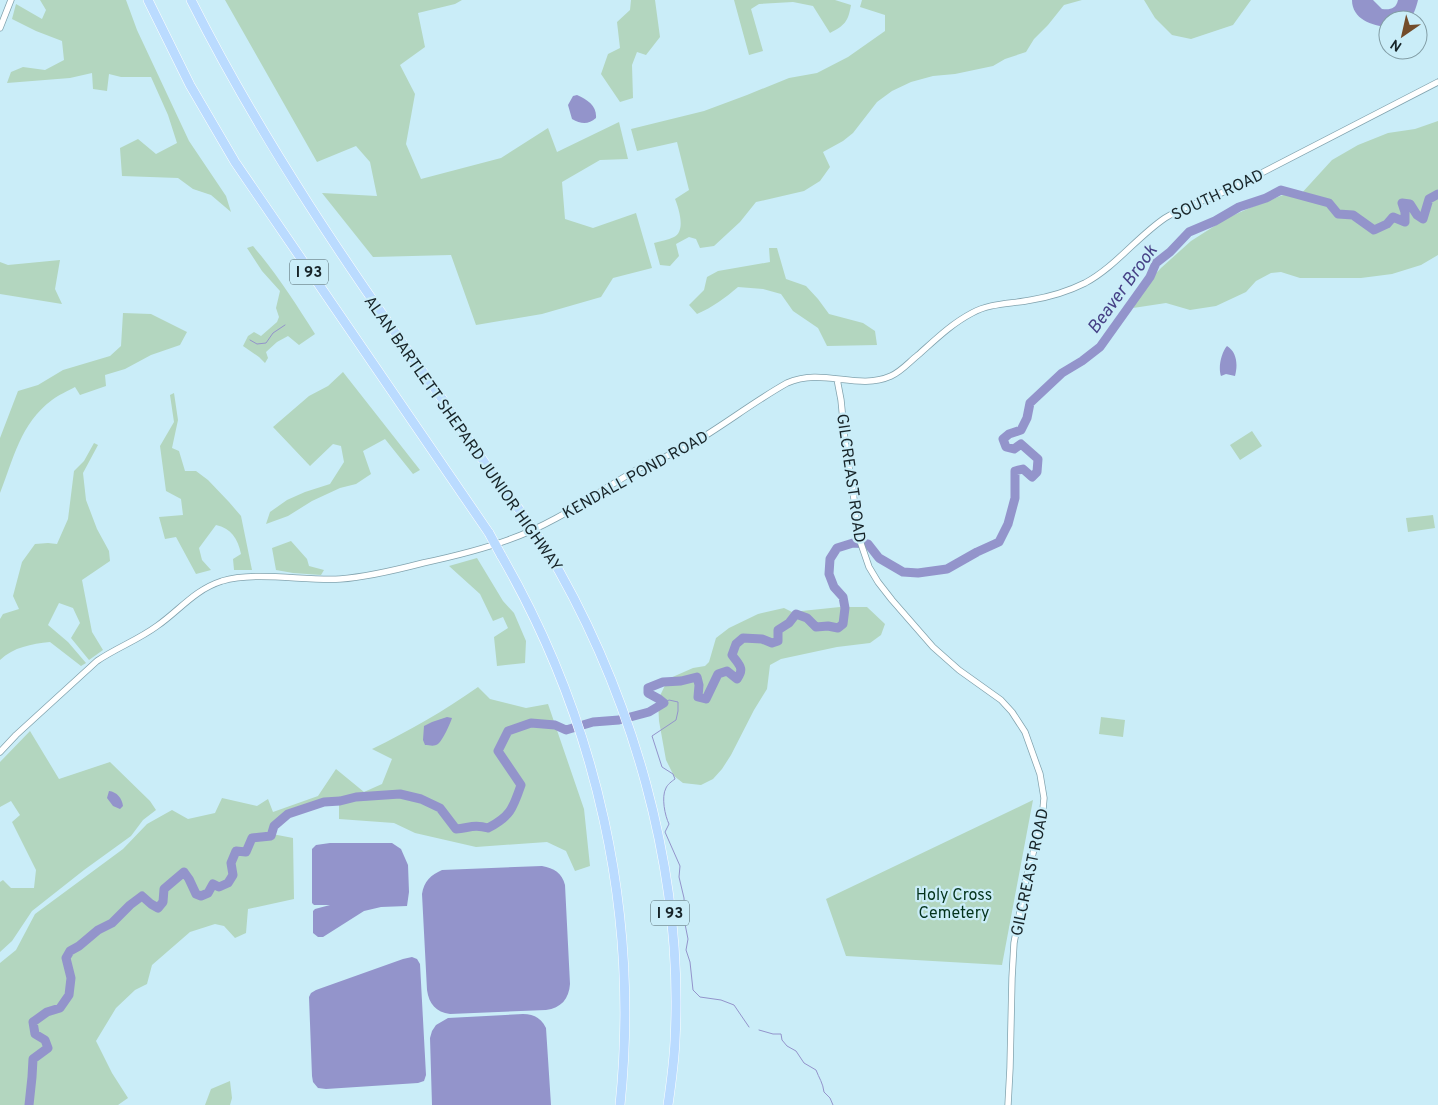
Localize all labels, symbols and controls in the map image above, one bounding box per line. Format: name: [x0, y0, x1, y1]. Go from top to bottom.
north arrow: [1378, 10, 1428, 60]
text: N: [1388, 35, 1405, 54]
street label: SOUTH ROAD: [1168, 166, 1267, 226]
water label: Beaver Brook: [1083, 240, 1164, 339]
road number: I 93: [290, 260, 328, 284]
street label: ALAN BARTLETT SHEPARD JUNIOR HIGHWAY: [359, 292, 566, 576]
street label: GILCREAST ROAD: [831, 413, 869, 544]
street label: KENDALL POND ROAD: [559, 427, 713, 524]
street label: GILCREAST ROAD: [1008, 807, 1054, 938]
park label: Holy Cross Cemetery: [916, 886, 992, 924]
road number: I 93: [651, 900, 689, 926]

